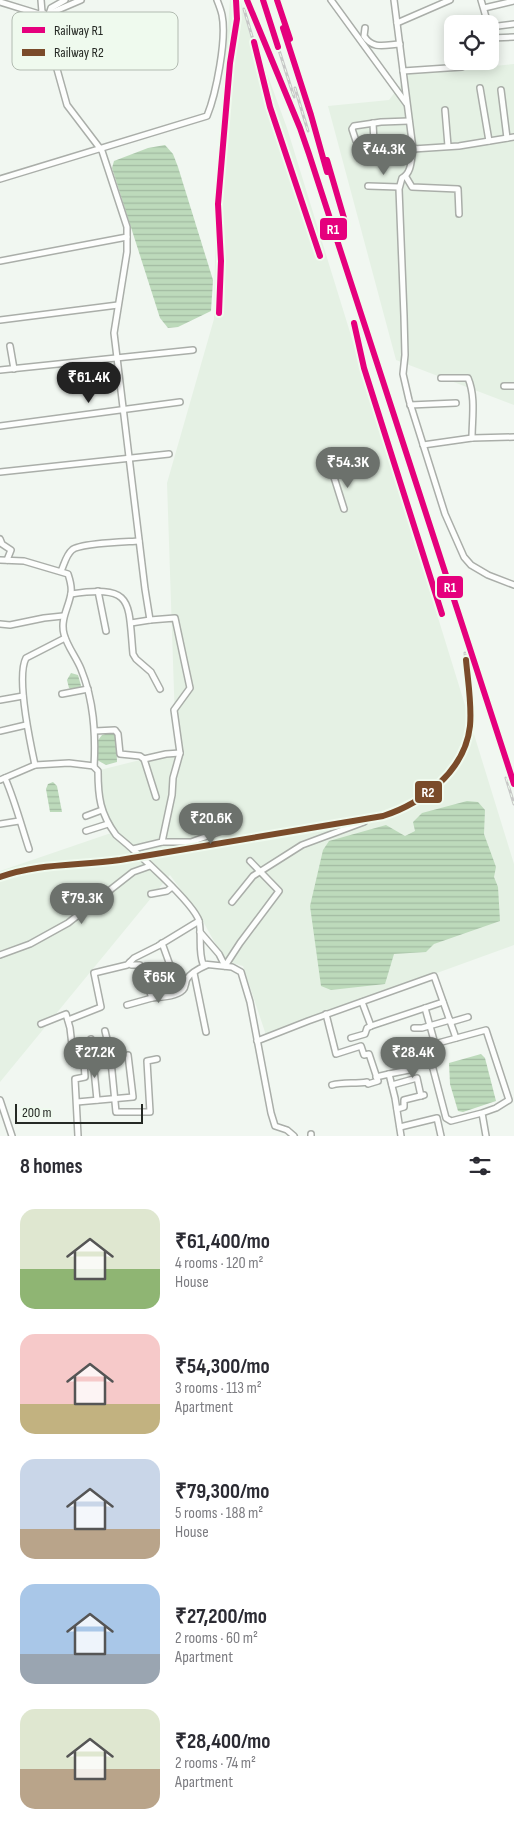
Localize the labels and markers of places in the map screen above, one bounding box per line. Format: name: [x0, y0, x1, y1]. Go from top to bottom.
pin: ₹44.3K: [343, 134, 425, 176]
pin: ₹61.4K: [48, 362, 130, 404]
pin: ₹54.3K: [307, 446, 389, 489]
pin: ₹20.6K: [170, 802, 252, 845]
pin: ₹79.3K: [41, 882, 123, 925]
pin: ₹65K: [129, 962, 189, 1004]
pin: ₹27.2K: [54, 1036, 136, 1079]
pin: ₹28.4K: [372, 1036, 454, 1079]

